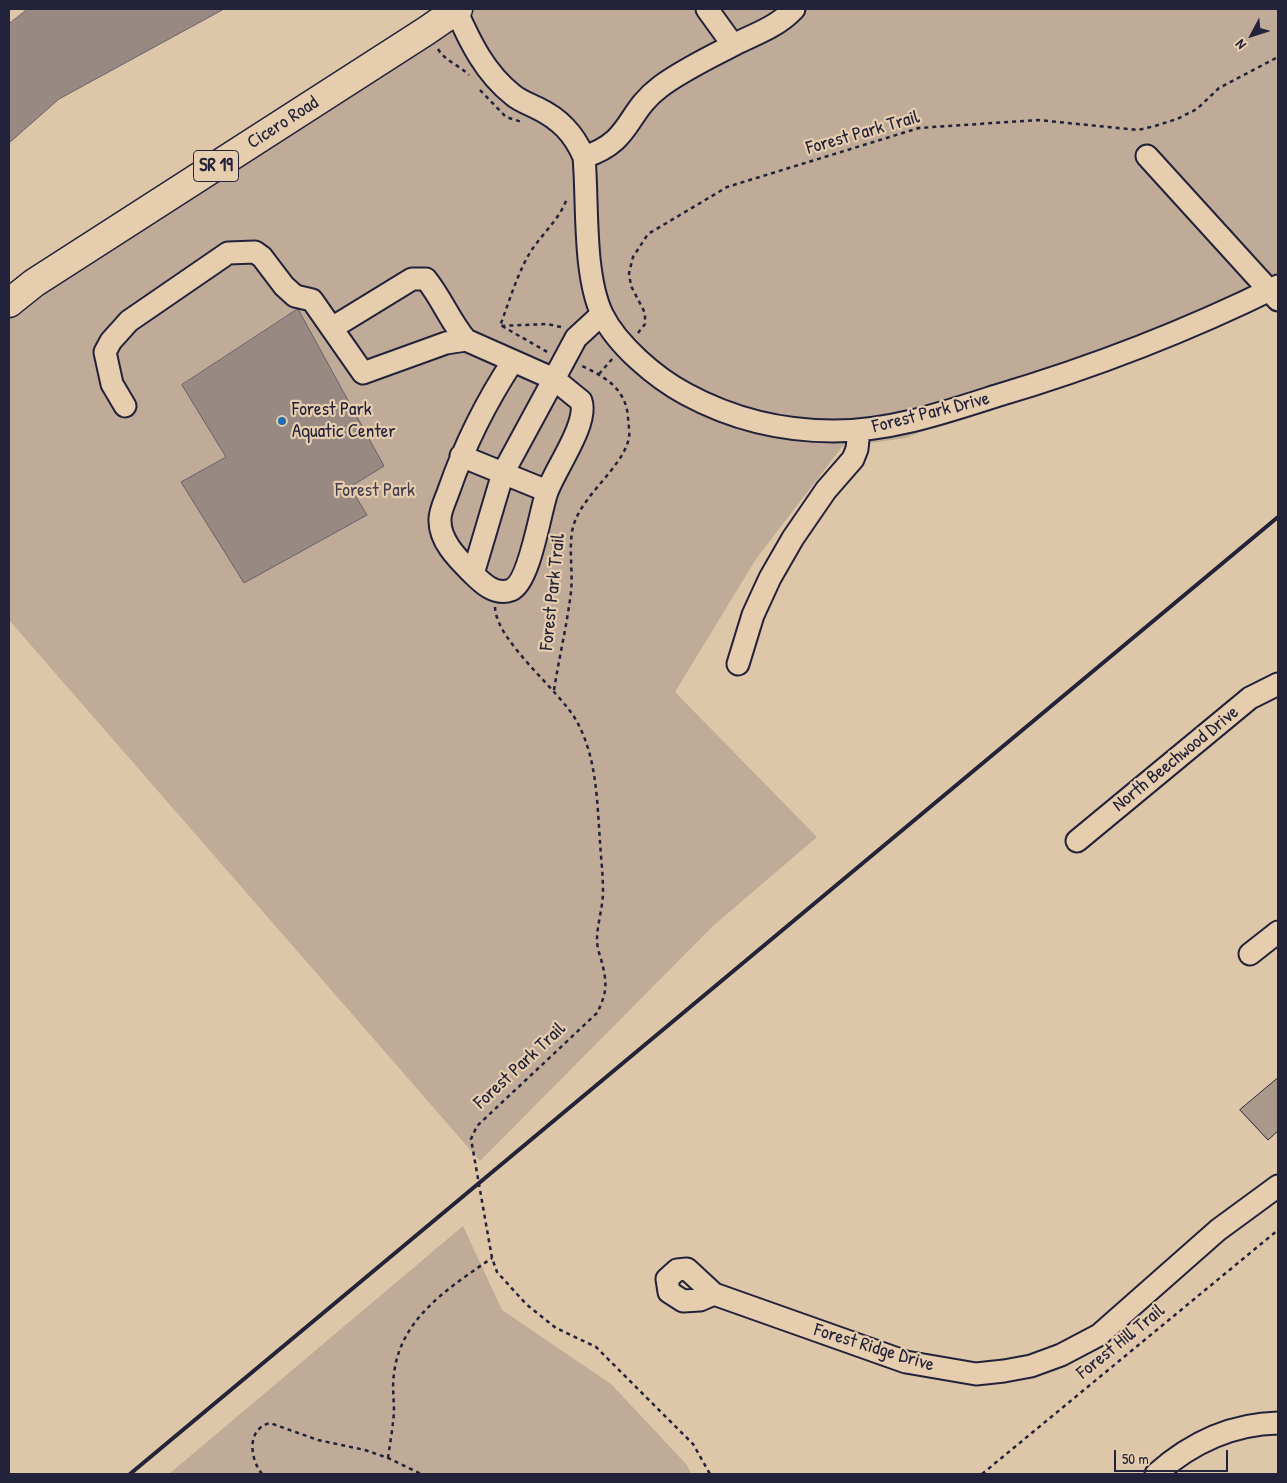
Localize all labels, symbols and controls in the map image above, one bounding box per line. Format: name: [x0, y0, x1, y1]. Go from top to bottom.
north arrow: [1227, 10, 1277, 60]
text: N: [1230, 36, 1250, 54]
street label: Cicero Road: [243, 92, 323, 154]
street label: Forest Park Trail: [804, 106, 922, 160]
road number: SR 19: [194, 150, 238, 182]
street label: Forest Park Drive: [870, 387, 992, 439]
place label: Forest Park Aquatic Center: [292, 399, 396, 443]
marker: Forest Park Aquatic Center: [276, 415, 288, 427]
park label: Forest Park: [335, 480, 415, 502]
street label: Forest Park Trail: [536, 533, 570, 651]
street label: North Beechwood Drive: [1108, 701, 1244, 817]
street label: Forest Park Trail: [469, 1018, 571, 1114]
street label: Forest Hill Trail: [1072, 1300, 1170, 1384]
street label: Forest Ridge Drive: [811, 1319, 937, 1377]
scale bar: [1117, 1440, 1231, 1472]
text: 50 m: [1122, 1448, 1149, 1469]

